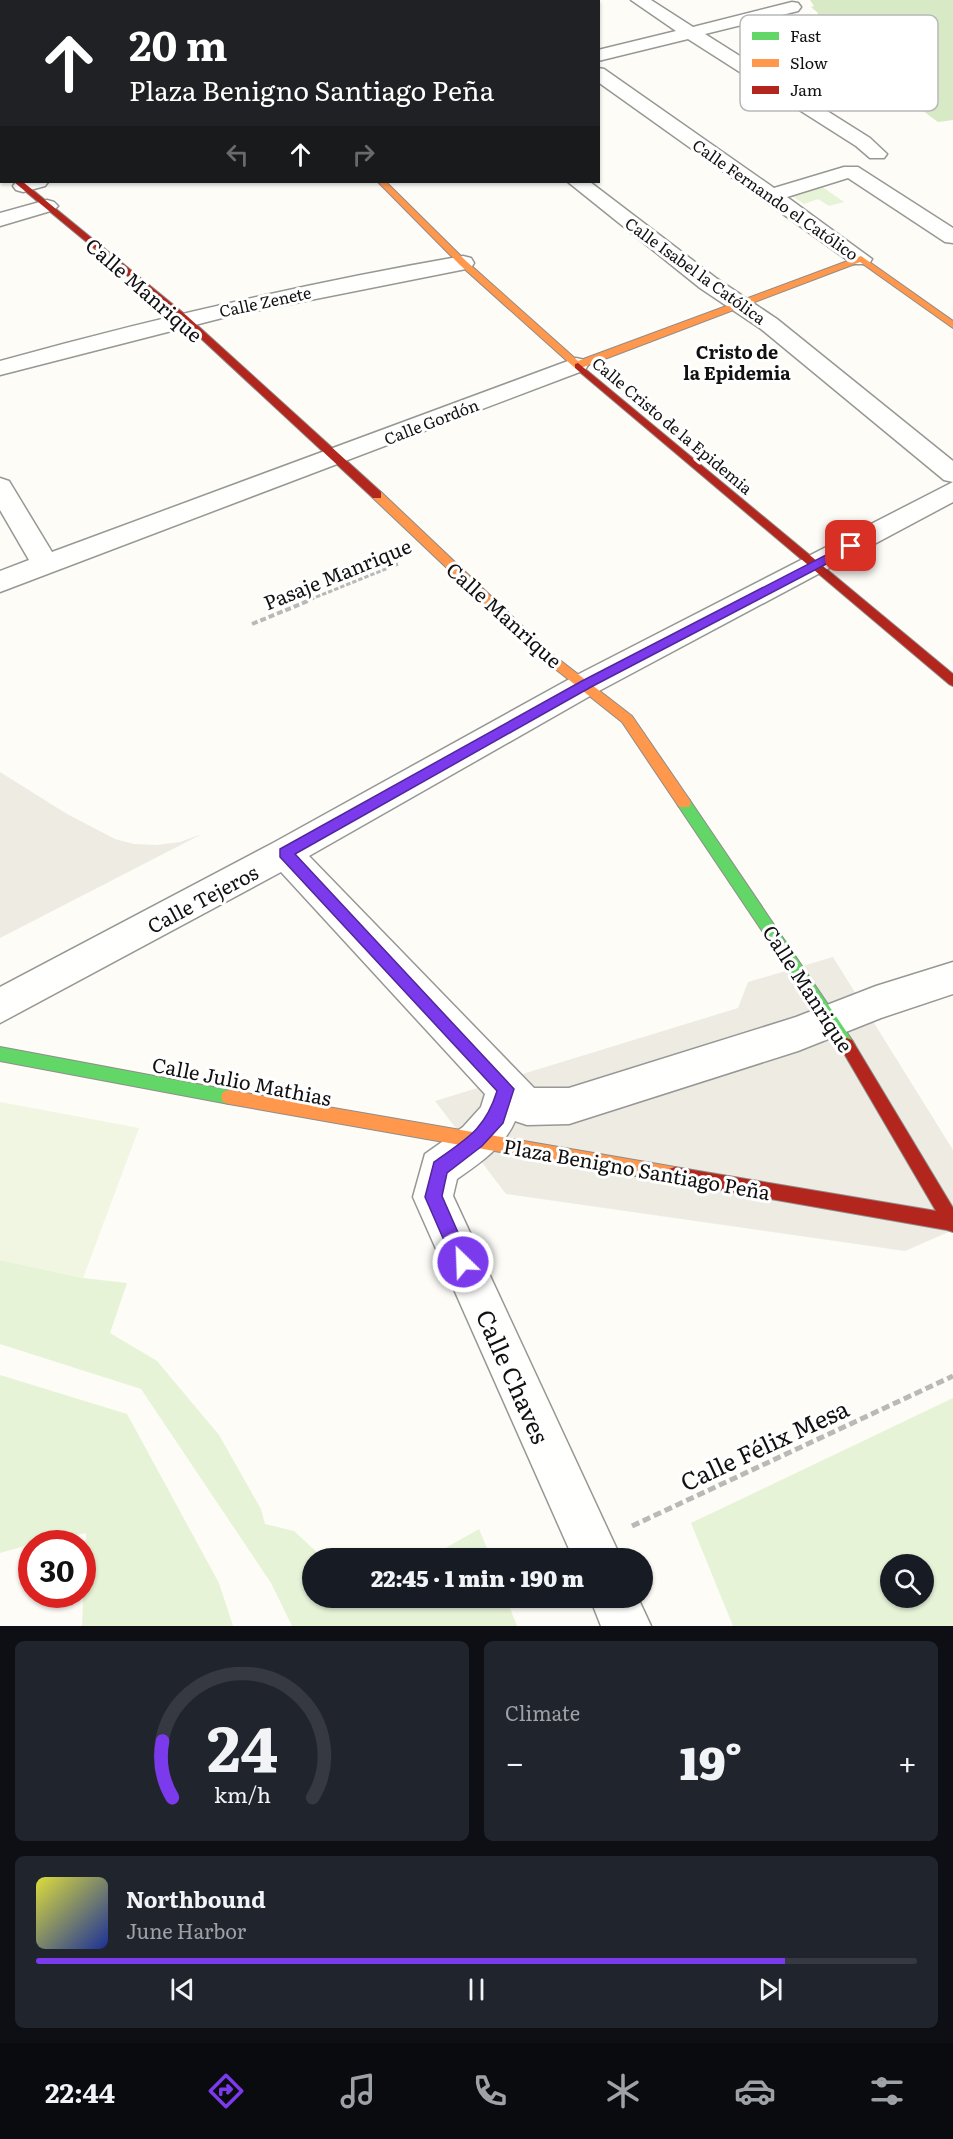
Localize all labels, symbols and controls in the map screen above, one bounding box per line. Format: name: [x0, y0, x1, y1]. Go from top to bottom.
text: 20 m: [129, 12, 228, 74]
legend: [740, 15, 938, 111]
text: Fast: [790, 23, 822, 47]
icon: ahead: [30, 24, 108, 102]
text: Slow: [790, 50, 828, 74]
text: Plaza Benigno Santiago Peña: [129, 69, 494, 109]
text: Jam: [790, 77, 823, 101]
street label: Calle Fernando el Católico: [688, 132, 864, 266]
icon: left: [221, 138, 254, 171]
icon: ahead: [284, 138, 317, 171]
icon: right: [347, 138, 380, 171]
street label: Calle Isabel la Católica: [621, 211, 772, 330]
street label: Calle Manrique: [80, 230, 210, 348]
street label: Calle Zenete: [217, 280, 313, 322]
district label: Cristo de la Epidemia: [683, 338, 791, 386]
street label: Calle Cristo de la Epidemia: [588, 351, 759, 500]
street label: Calle Gordón: [380, 392, 482, 450]
pin: [825, 520, 876, 571]
icon: arrive: [834, 529, 867, 562]
street label: Pasaje Manrique: [259, 530, 415, 616]
street label: Calle Manrique: [441, 554, 569, 674]
street label: Calle Tejeros: [141, 856, 263, 940]
street label: Calle Manrique: [757, 918, 861, 1058]
street label: Calle Julio Mathias: [150, 1048, 334, 1112]
street label: Plaza Benigno Santiago Peña: [501, 1130, 773, 1206]
position arrow: [431, 1230, 495, 1294]
street label: Calle Chaves: [469, 1303, 559, 1449]
street label: Calle Félix Mesa: [674, 1390, 854, 1498]
speed limit sign: 30: [18, 1530, 96, 1608]
map controls: [880, 1554, 934, 1608]
button: search: [880, 1554, 934, 1608]
text: 22:45 · 1 min · 190 m: [371, 1561, 584, 1594]
text: Climate: [505, 1697, 580, 1727]
text: 24: [206, 1699, 278, 1791]
text: 19°: [680, 1727, 742, 1794]
text: −: [505, 1736, 524, 1785]
text: +: [898, 1736, 917, 1785]
text: km/h: [213, 1778, 271, 1810]
text: Northbound: [126, 1882, 266, 1915]
text: June Harbor: [126, 1915, 246, 1945]
icon: previous: [166, 1973, 199, 2006]
icon: pause: [460, 1973, 493, 2006]
icon: next: [754, 1973, 787, 2006]
icon: directions: [205, 2070, 247, 2112]
icon: music: [337, 2070, 379, 2112]
icon: phone: [469, 2070, 511, 2112]
icon: climate: [602, 2070, 644, 2112]
icon: car: [734, 2070, 776, 2112]
icon: filters: [866, 2070, 908, 2112]
text: 22:44: [45, 2071, 115, 2111]

